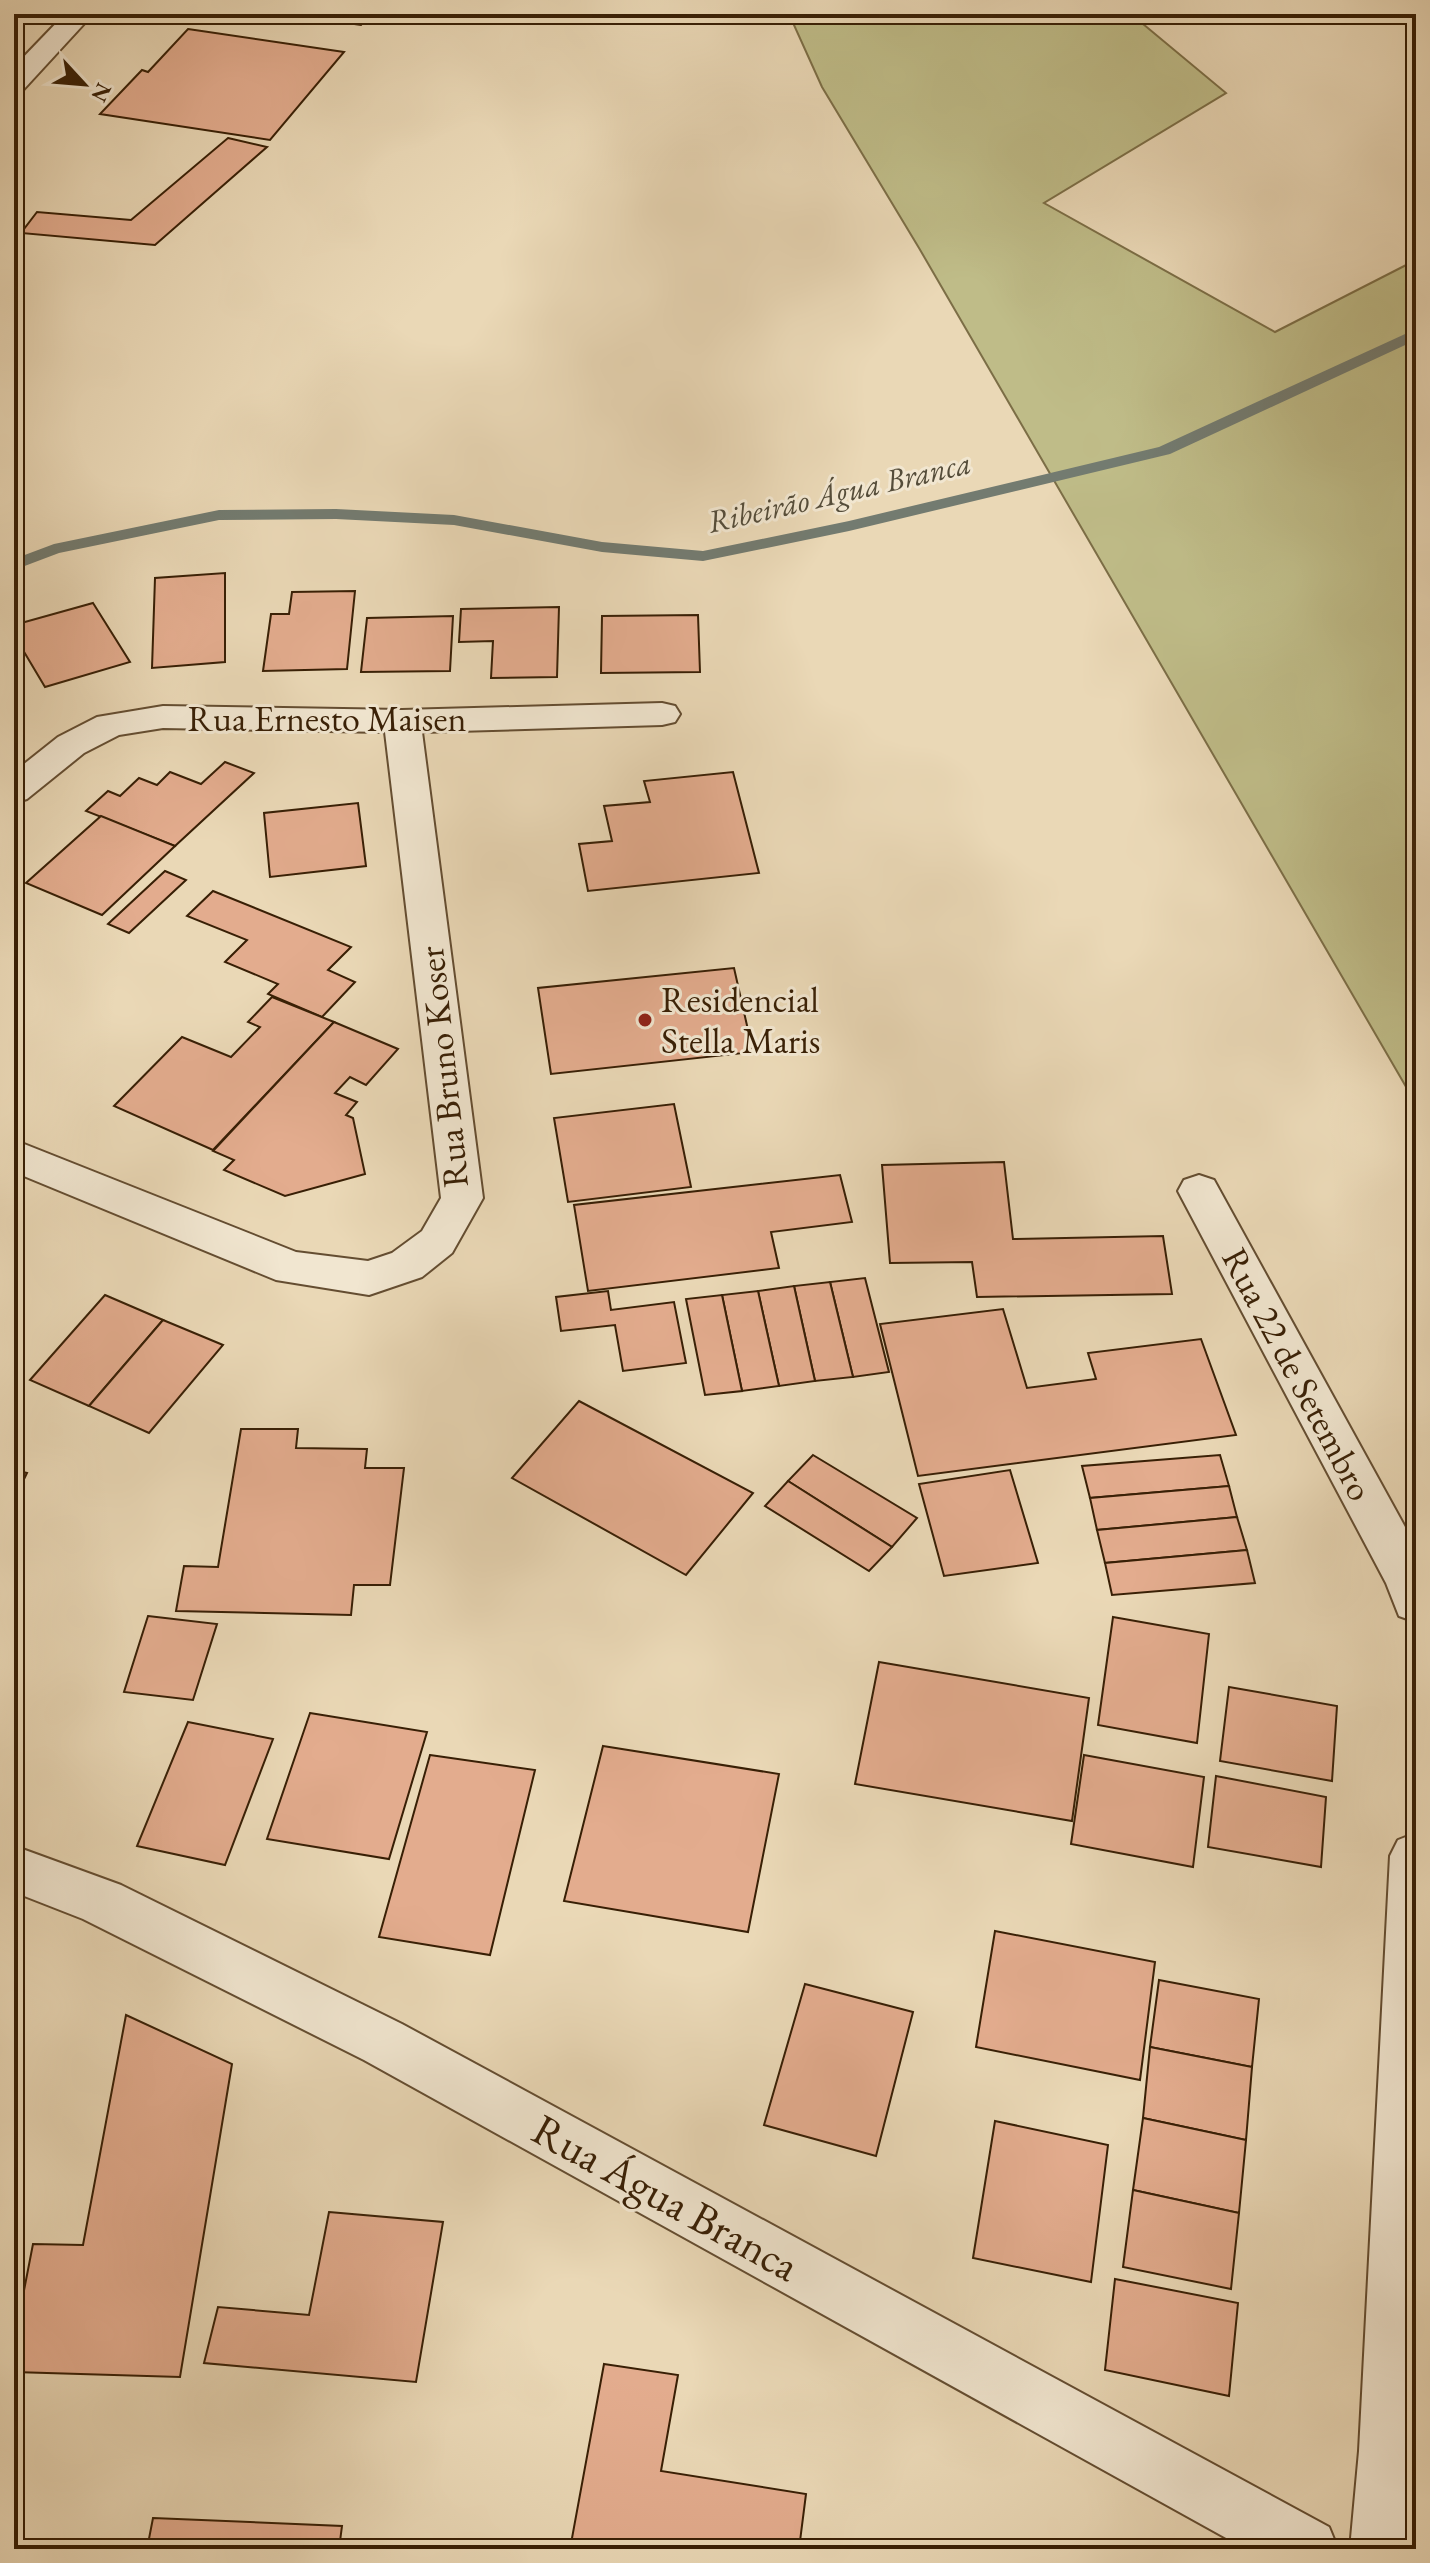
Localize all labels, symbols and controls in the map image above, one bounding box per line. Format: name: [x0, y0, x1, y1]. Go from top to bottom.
north arrow: [44, 44, 124, 124]
text: N: [85, 78, 118, 107]
water label: Ribeirão Água Branca: [703, 441, 975, 543]
street label: Rua Ernesto Maisen: [187, 695, 467, 742]
street label: Rua Bruno Koser: [407, 944, 479, 1190]
place label: Residencial Stella Maris: [661, 976, 820, 1064]
marker: Residencial Stella Maris: [636, 1011, 654, 1029]
street label: Rua 22 de Setembro: [1212, 1239, 1384, 1509]
street label: Rua Água Branca: [523, 2100, 810, 2294]

